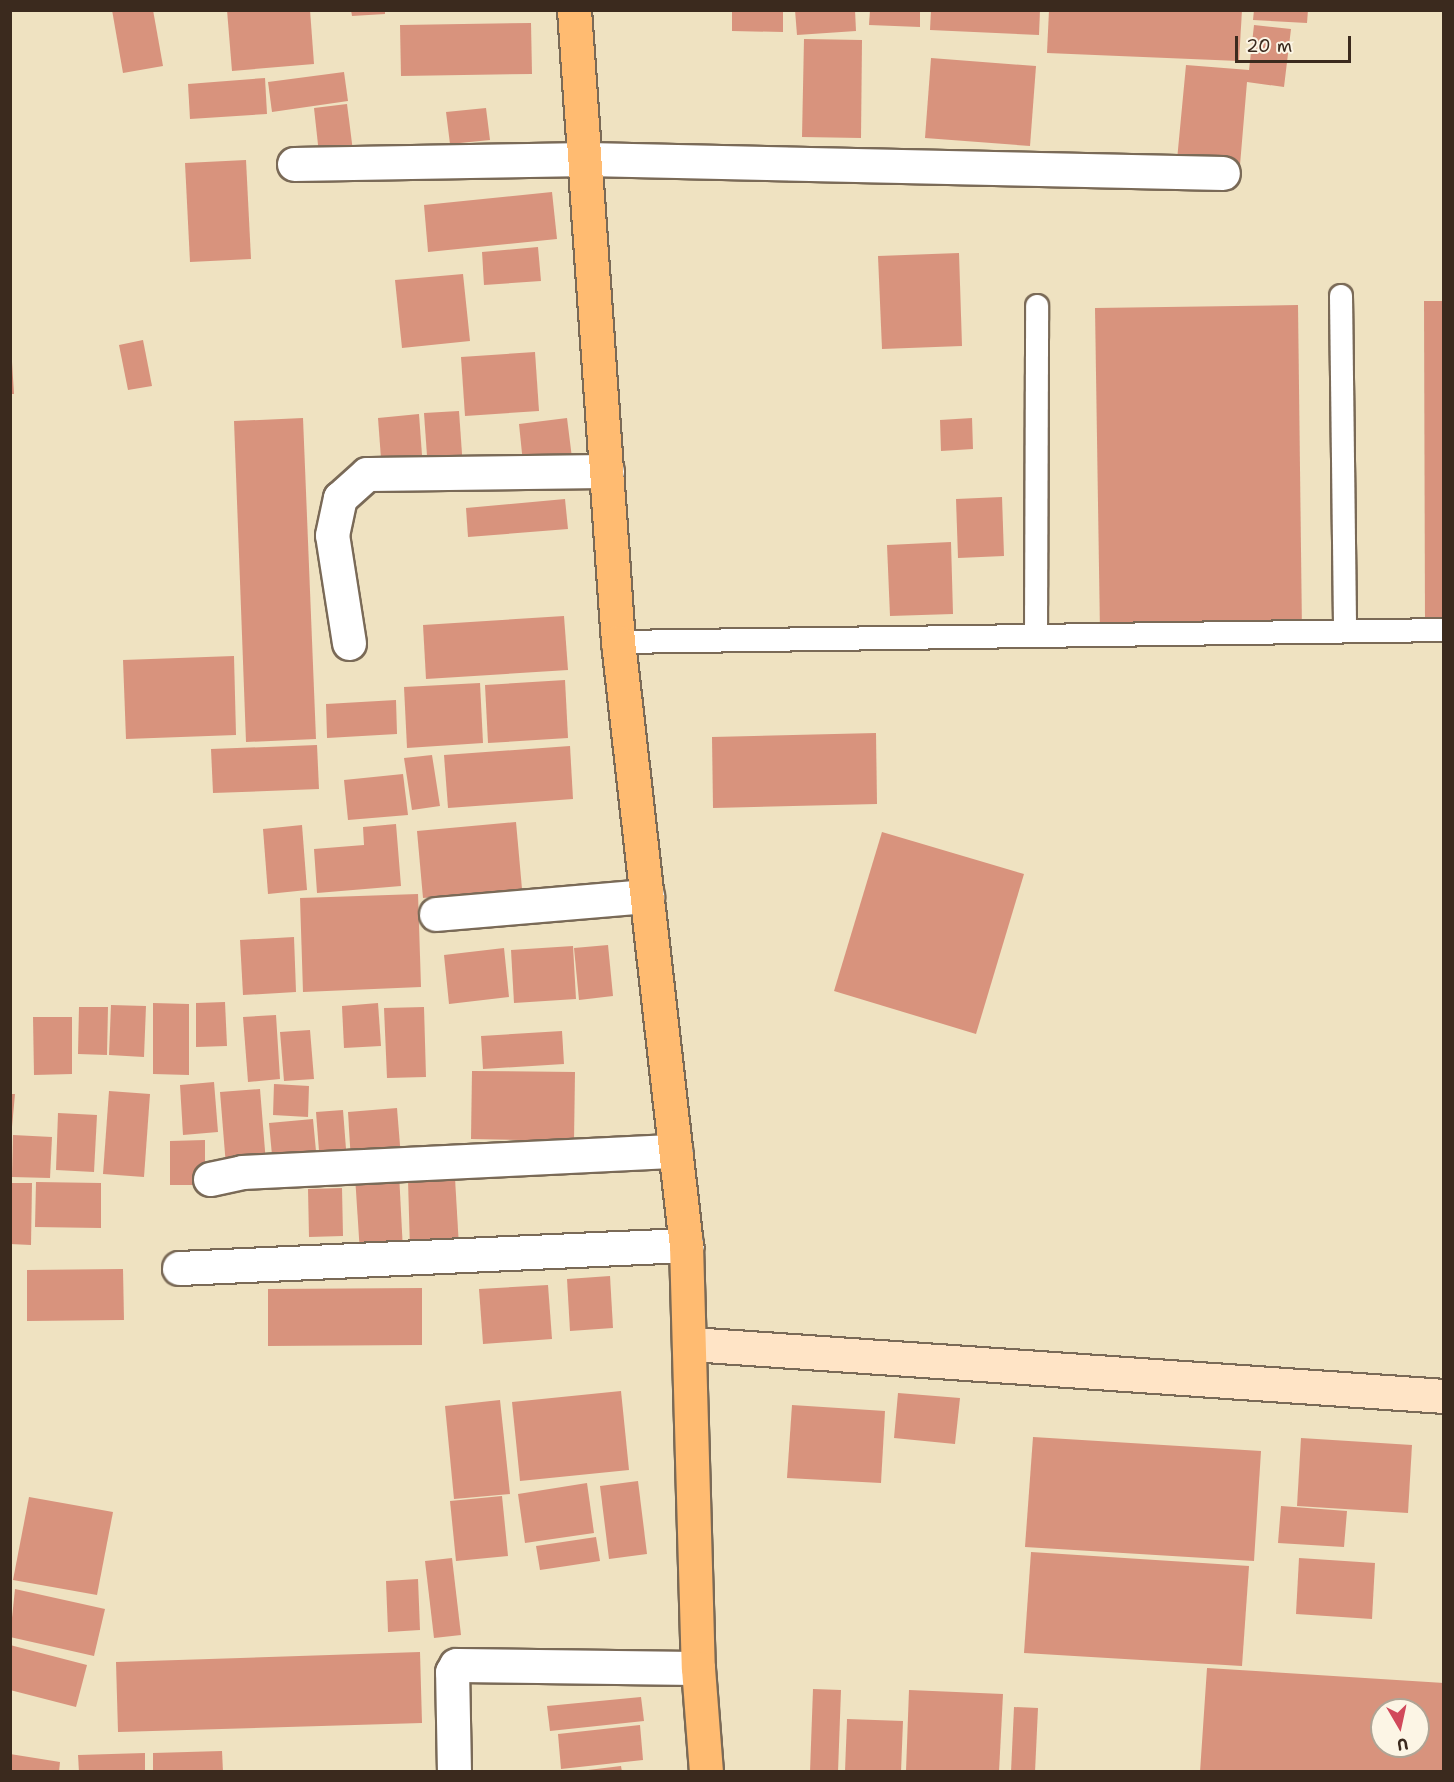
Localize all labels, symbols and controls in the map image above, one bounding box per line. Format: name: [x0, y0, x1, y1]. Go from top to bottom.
scale bar: [1238, 24, 1354, 62]
text: 20 m: [1246, 34, 1292, 58]
north arrow: [1370, 1698, 1430, 1758]
text: U: [1396, 1733, 1410, 1756]

